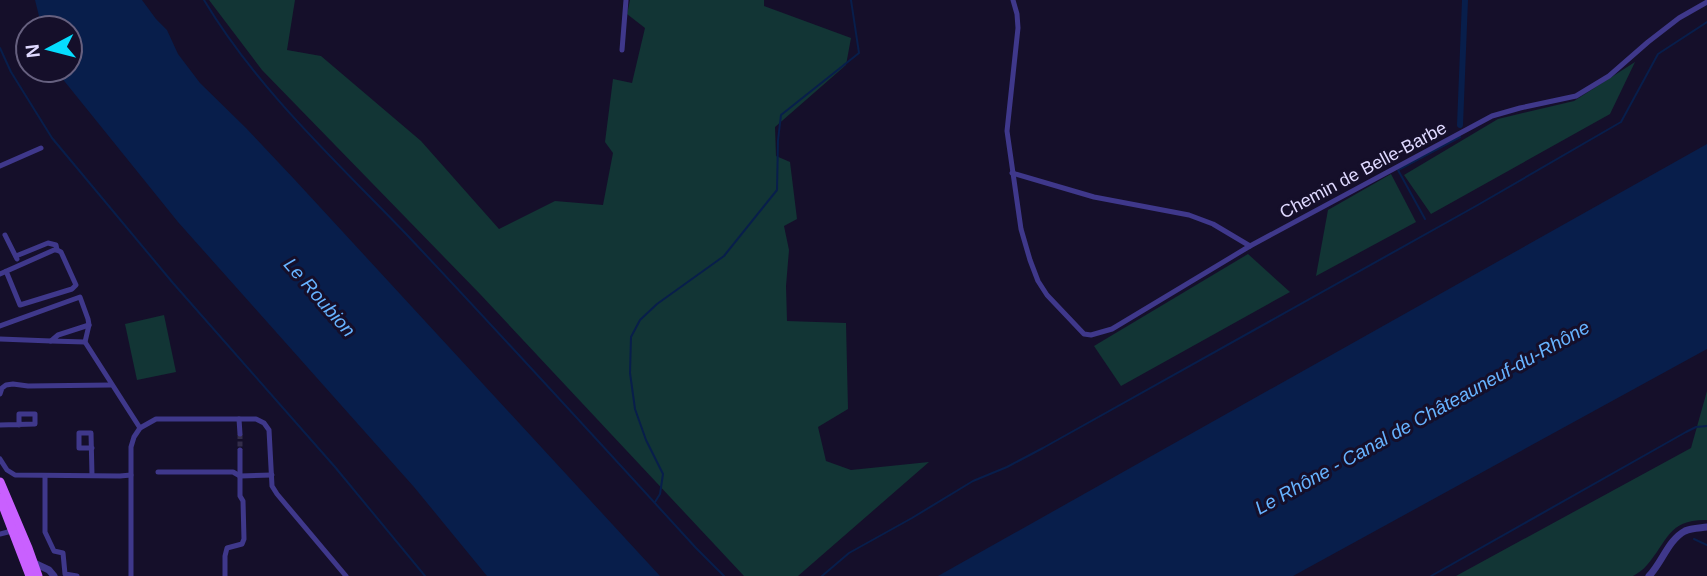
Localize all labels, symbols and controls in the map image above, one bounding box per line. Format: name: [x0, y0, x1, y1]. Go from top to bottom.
north arrow: [14, 14, 84, 84]
text: N: [21, 43, 44, 59]
street label: Chemin de Belle-Barbe: [1276, 117, 1450, 223]
water label: Le Roubion: [280, 254, 359, 341]
water label: Le Rhône - Canal de Châteauneuf-du-Rhône: [1251, 316, 1593, 519]

